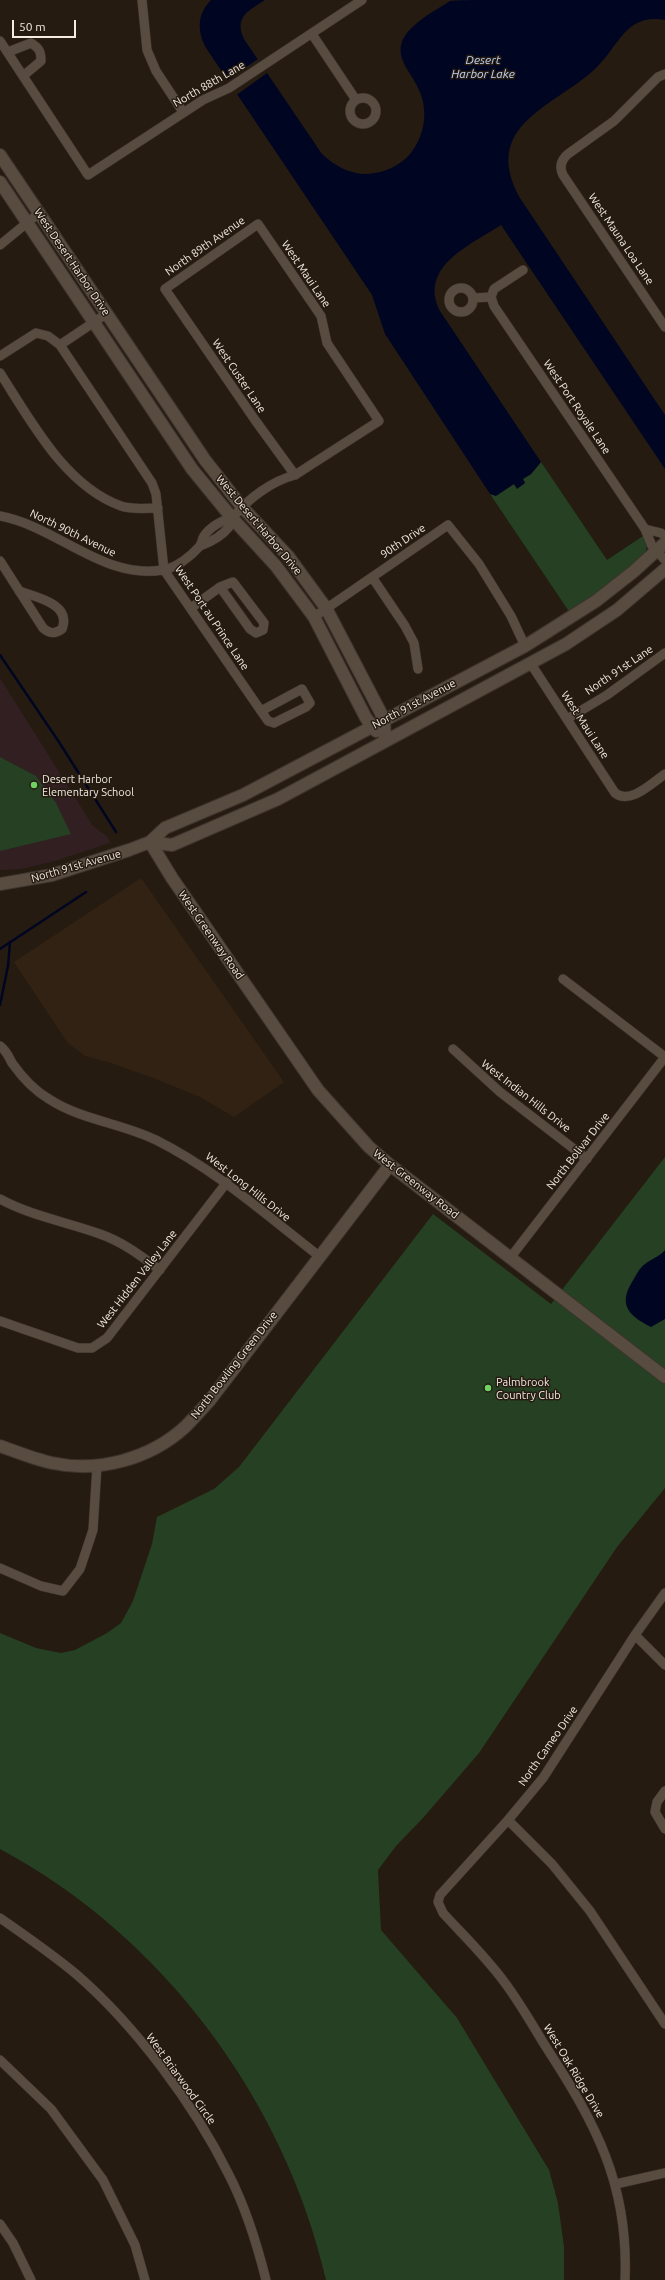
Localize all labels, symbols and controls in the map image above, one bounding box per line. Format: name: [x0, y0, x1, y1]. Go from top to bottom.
scale bar: [14, 12, 78, 38]
text: 50 m: [19, 20, 46, 33]
water label: Desert Harbor Lake: [451, 53, 515, 81]
street label: North 88th Lane: [171, 58, 247, 110]
street label: West Mauna Loa Lane: [585, 191, 657, 287]
street label: West Desert Harbor Drive: [31, 206, 113, 318]
street label: North 89th Avenue: [163, 214, 247, 278]
street label: West Maui Lane: [279, 238, 333, 310]
street label: West Custer Lane: [209, 337, 269, 415]
street label: West Port Royale Lane: [541, 357, 613, 457]
street label: West Desert Harbor Drive: [213, 472, 305, 578]
street label: North 90th Avenue: [28, 506, 118, 560]
street label: 90th Drive: [378, 521, 428, 561]
street label: West Port au Prince Lane: [172, 563, 252, 673]
street label: North 91st Lane: [582, 642, 656, 698]
street label: North 91st Avenue: [370, 676, 458, 732]
street label: West Maui Lane: [558, 689, 612, 761]
place label: Desert Harbor Elementary School: [42, 772, 134, 798]
marker: Desert Harbor Elementary School: [29, 780, 39, 790]
street label: North 91st Avenue: [30, 847, 122, 885]
street label: West Greenway Road: [176, 888, 246, 982]
street label: West Indian Hills Drive: [479, 1057, 573, 1135]
street label: North Bolivar Drive: [544, 1110, 612, 1192]
street label: West Greenway Road: [371, 1147, 461, 1221]
street label: West Long Hills Drive: [203, 1150, 293, 1224]
street label: West Hidden Valley Lane: [94, 1227, 180, 1331]
street label: North Bowling Green Drive: [188, 1309, 280, 1421]
place label: Palmbrook Country Club: [496, 1375, 561, 1401]
marker: Palmbrook Country Club: [483, 1383, 493, 1393]
street label: North Cameo Drive: [515, 1704, 581, 1788]
street label: West Oak Ridge Drive: [541, 2022, 607, 2120]
street label: West Briarwood Circle: [143, 2031, 219, 2127]

